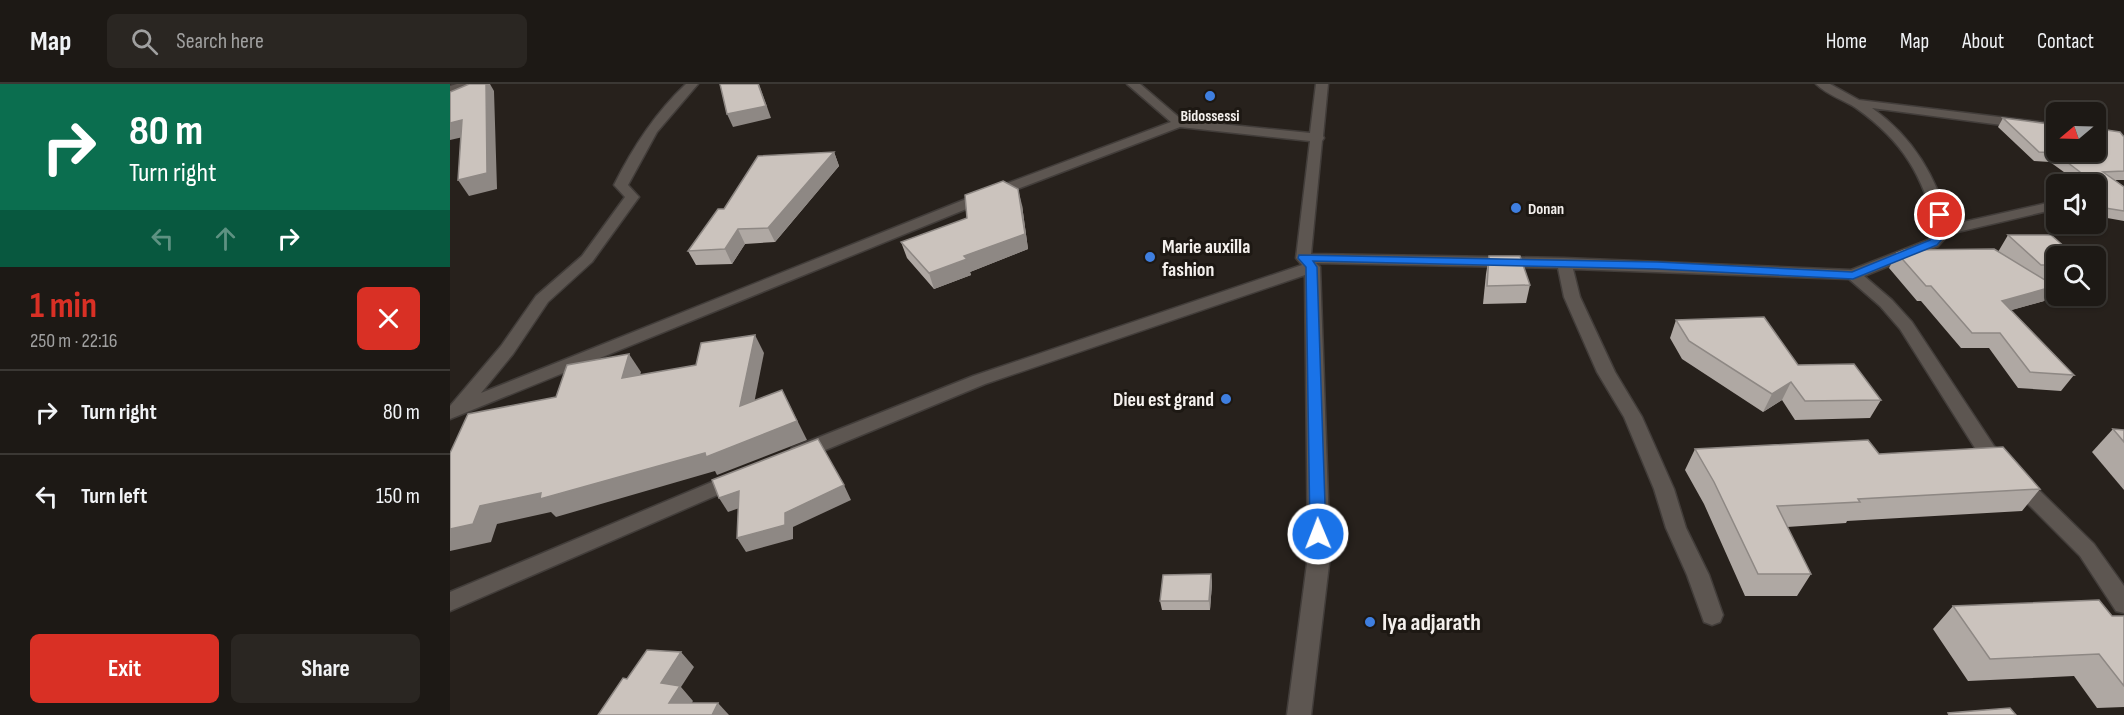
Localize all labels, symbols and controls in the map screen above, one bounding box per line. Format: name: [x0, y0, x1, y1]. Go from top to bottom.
search box: [107, 14, 527, 68]
text: Map: [30, 25, 71, 58]
icon: search: [128, 25, 161, 58]
text: Search here: [176, 28, 264, 55]
text: Home: [1826, 29, 1867, 54]
text: Map: [1900, 29, 1929, 54]
text: About: [1962, 29, 2004, 54]
text: Contact: [2037, 29, 2094, 54]
marker: Bidossessi: [1203, 89, 1217, 103]
north arrow: [2046, 102, 2106, 162]
map controls: [2046, 102, 2106, 306]
text: 80 m: [129, 106, 203, 157]
place label: Bidossessi: [1180, 107, 1240, 126]
icon: right: [30, 108, 108, 186]
text: Turn right: [129, 157, 216, 189]
button: sound: [2046, 174, 2106, 234]
pin: [1914, 189, 1965, 240]
icon: arrive: [1923, 198, 1956, 231]
place label: Donan: [1528, 200, 1564, 219]
marker: Donan: [1509, 201, 1523, 215]
icon: left: [146, 222, 179, 255]
icon: ahead: [209, 222, 242, 255]
icon: right: [272, 222, 305, 255]
place label: Marie auxilla fashion: [1162, 235, 1250, 282]
button: search: [2046, 246, 2106, 306]
marker: Marie auxilla fashion: [1143, 250, 1157, 264]
text: 1 min: [30, 285, 97, 328]
button: close: [357, 287, 420, 350]
text: 250 m · 22:16: [30, 329, 118, 353]
place label: Dieu est grand: [1113, 388, 1214, 412]
marker: Dieu est grand: [1219, 392, 1233, 406]
icon: right: [30, 396, 63, 429]
text: Turn right: [81, 399, 157, 426]
text: 80 m: [383, 399, 420, 426]
icon: left: [30, 480, 63, 513]
text: Turn left: [81, 483, 147, 510]
text: 150 m: [376, 483, 420, 510]
position arrow: [1286, 502, 1350, 566]
place label: Iya adjarath: [1382, 608, 1481, 637]
marker: Iya adjarath: [1363, 615, 1377, 629]
button: Exit: [30, 634, 219, 703]
button: Share: [231, 634, 420, 703]

